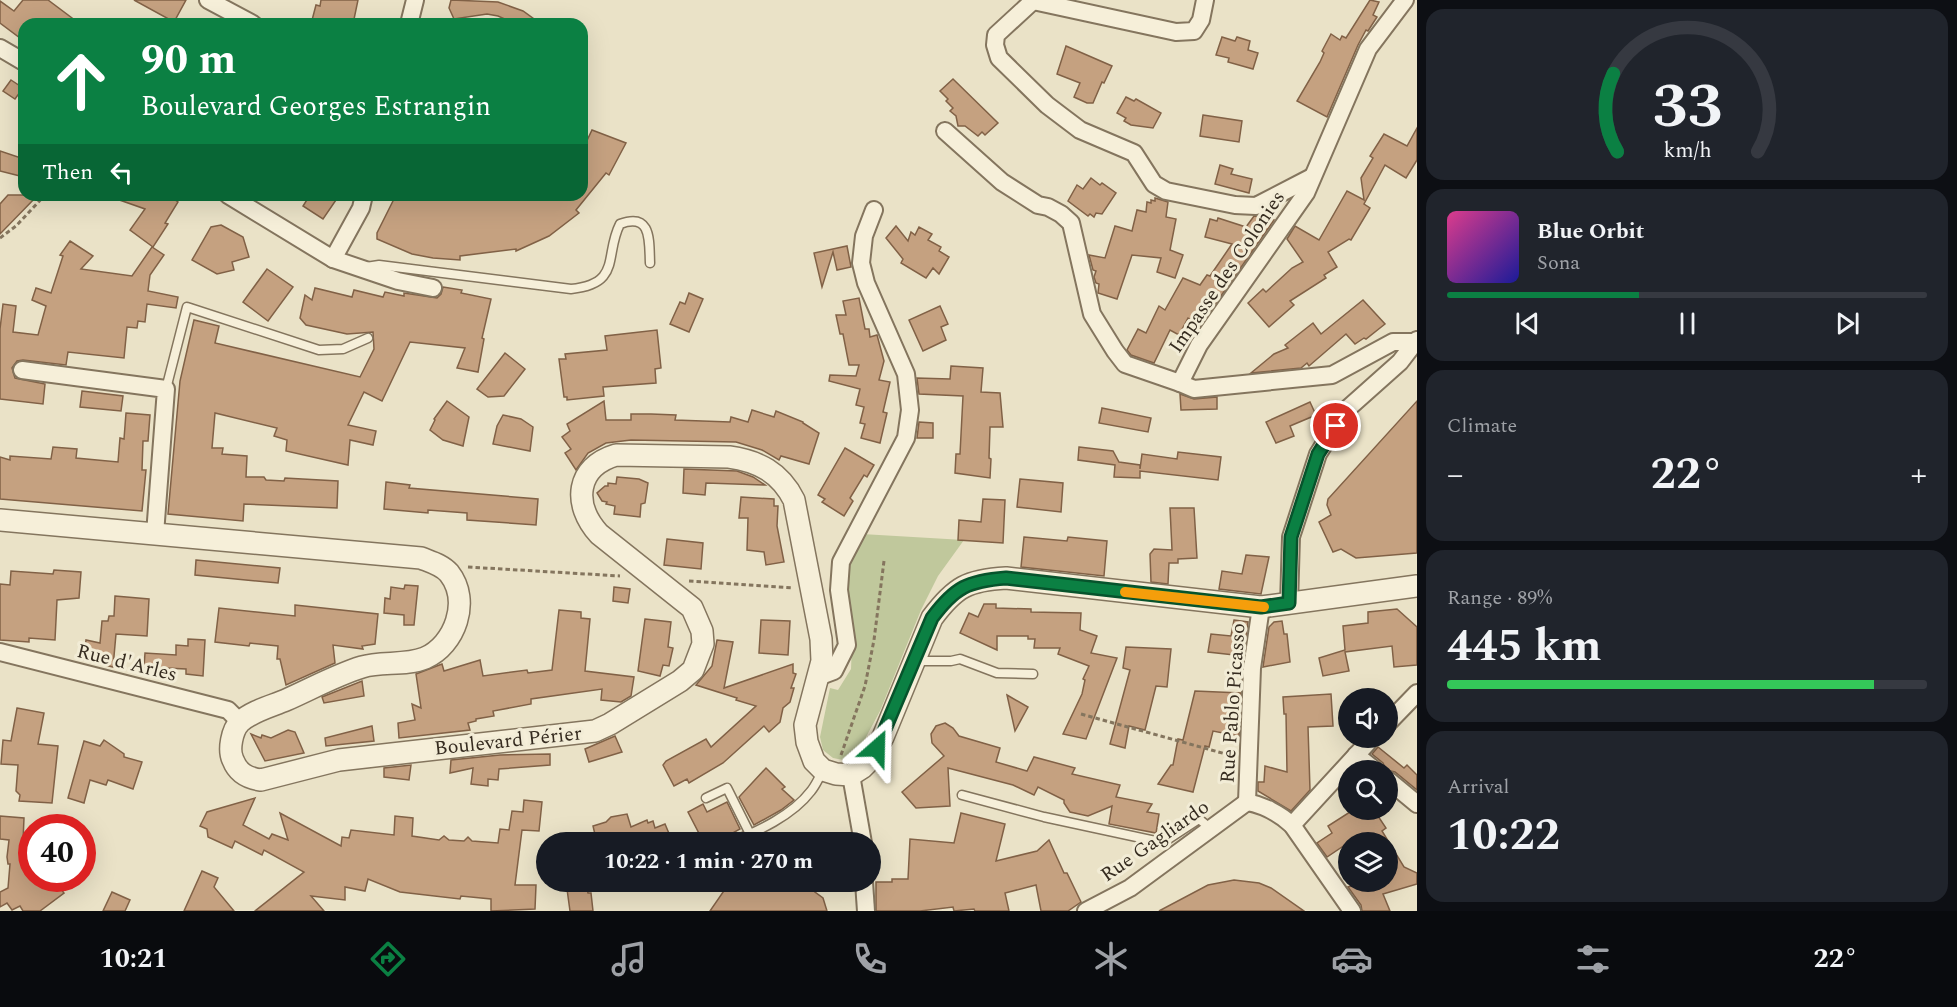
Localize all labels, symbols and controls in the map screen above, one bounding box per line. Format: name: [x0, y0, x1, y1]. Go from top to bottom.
text: 90 m: [141, 29, 236, 92]
icon: ahead: [42, 42, 120, 120]
text: 33: [1652, 60, 1722, 155]
text: Boulevard Georges Estrangin: [141, 86, 491, 128]
text: km/h: [1663, 134, 1711, 167]
text: Then: [42, 156, 93, 189]
icon: left: [105, 156, 138, 189]
street label: Impasse des Colonies: [1161, 185, 1293, 359]
text: Blue Orbit: [1537, 215, 1644, 248]
text: Sona: [1537, 248, 1580, 278]
icon: previous: [1511, 307, 1544, 340]
icon: pause: [1671, 307, 1704, 340]
icon: next: [1831, 307, 1864, 340]
pin: [1310, 400, 1361, 451]
icon: arrive: [1319, 409, 1352, 442]
text: Climate: [1447, 411, 1517, 441]
text: 22°: [1651, 440, 1724, 509]
text: −: [1447, 450, 1464, 500]
text: +: [1911, 450, 1927, 500]
text: Range · 89%: [1447, 583, 1552, 613]
text: 445 km: [1447, 612, 1602, 681]
street label: Rue Pablo Picasso: [1212, 622, 1254, 784]
street label: Rue d'Arles: [74, 636, 180, 690]
map controls: [1338, 688, 1398, 892]
button: sound: [1338, 688, 1398, 748]
position arrow: [845, 716, 909, 780]
street label: Boulevard Périer: [433, 718, 583, 764]
button: search: [1338, 760, 1398, 820]
text: Arrival: [1447, 772, 1509, 802]
street label: Rue Gagliardo: [1094, 792, 1216, 890]
text: 10:22: [1447, 801, 1560, 870]
speed limit sign: 40: [18, 814, 96, 892]
button: layers: [1338, 832, 1398, 892]
text: 10:22 · 1 min · 270 m: [604, 845, 813, 878]
text: 10:21: [100, 938, 167, 980]
icon: directions: [367, 938, 409, 980]
icon: music: [608, 938, 650, 980]
icon: phone: [849, 938, 891, 980]
icon: climate: [1090, 938, 1132, 980]
icon: car: [1331, 938, 1373, 980]
icon: filters: [1572, 938, 1614, 980]
text: 22°: [1814, 938, 1857, 980]

